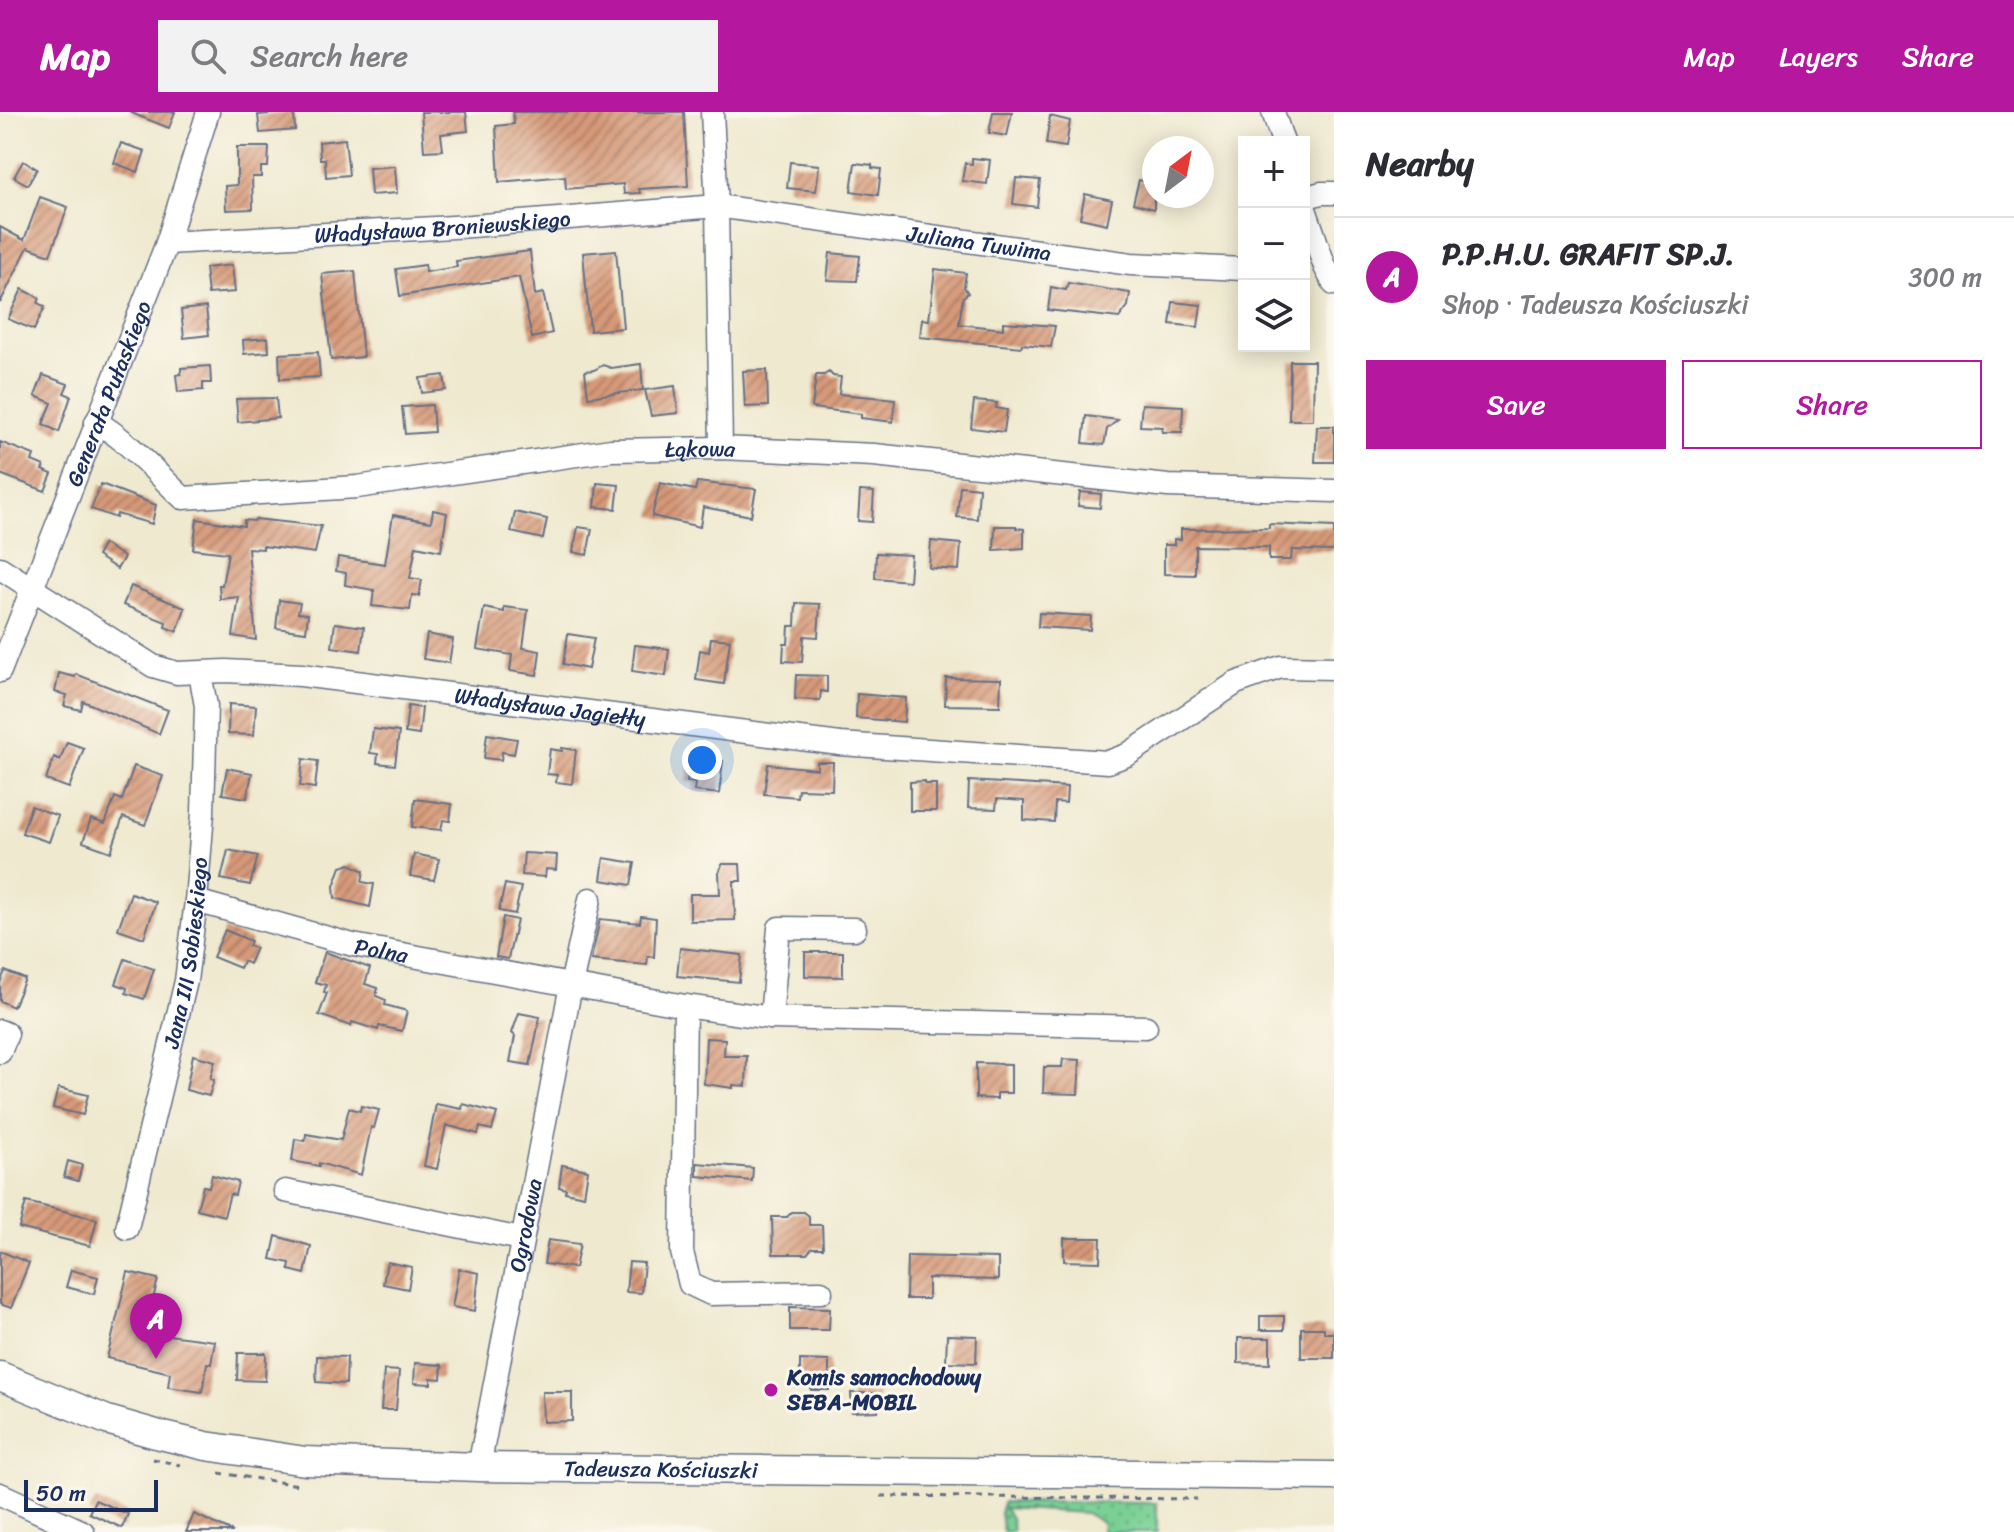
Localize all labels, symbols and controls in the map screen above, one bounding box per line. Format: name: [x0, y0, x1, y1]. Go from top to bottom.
search box: [158, 20, 718, 92]
text: Map: [40, 23, 110, 90]
text: Search here: [250, 29, 408, 83]
text: Map: [1683, 32, 1735, 81]
text: Layers: [1779, 32, 1858, 81]
text: Share: [1902, 32, 1974, 81]
icon: search: [186, 34, 230, 78]
text: Nearby: [1366, 134, 1474, 194]
north arrow: [1142, 136, 1214, 208]
map controls: [1238, 136, 1310, 352]
button: +: [1238, 136, 1310, 208]
street label: Władysława Broniewskiego: [313, 198, 572, 254]
button: −: [1238, 208, 1310, 280]
street label: Juliana Tuwima: [903, 213, 1054, 272]
text: P.P.H.U. GRAFIT SP.J.: [1442, 227, 1735, 281]
text: A: [1383, 254, 1401, 300]
text: 300 m: [1908, 254, 1982, 300]
button: layers: [1238, 280, 1310, 352]
text: Shop · Tadeusza Kościuszki: [1442, 281, 1748, 327]
street label: Generała Pułaskiego: [54, 294, 162, 492]
button: Save: [1366, 360, 1666, 449]
button: Share: [1682, 360, 1982, 449]
street label: Łąkowa: [665, 428, 737, 469]
street label: Władysława Jagiełły: [452, 675, 649, 739]
your location: [682, 740, 722, 780]
street label: Jana III Sobieskiego: [151, 856, 219, 1053]
street label: Polna: [352, 926, 412, 974]
street label: Ogrodowa: [497, 1175, 553, 1276]
pin: A: [130, 1293, 182, 1359]
place label: Komis samochodowy SEBA-MOBIL: [786, 1358, 982, 1422]
marker: Komis samochodowy SEBA-MOBIL: [762, 1381, 780, 1399]
street label: Tadeusza Kościuszki: [563, 1448, 759, 1489]
text: 50 m: [36, 1474, 86, 1513]
scale bar: [24, 1476, 158, 1512]

